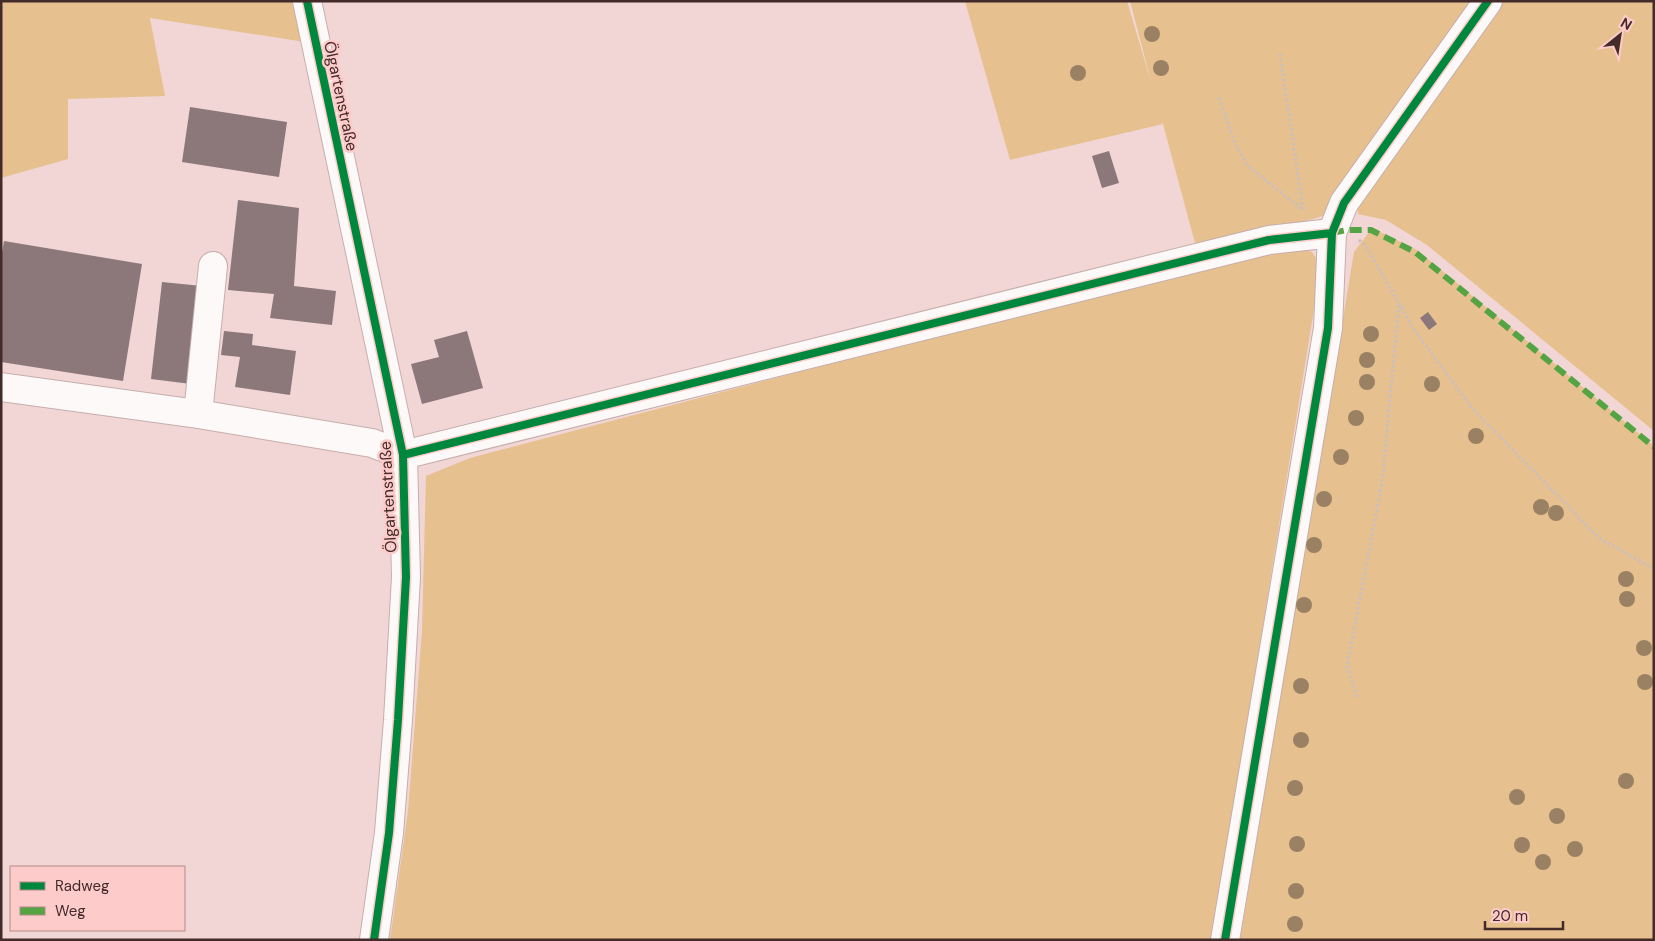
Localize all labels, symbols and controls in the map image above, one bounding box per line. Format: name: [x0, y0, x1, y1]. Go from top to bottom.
north arrow: [1595, 10, 1645, 60]
text: N: [1618, 13, 1635, 34]
street label: Ölgartenstraße: [319, 39, 363, 153]
street label: Ölgartenstraße: [375, 441, 401, 553]
legend: [10, 866, 185, 931]
text: Radweg: [55, 876, 109, 896]
scale bar: [1485, 898, 1562, 930]
text: Weg: [55, 901, 86, 921]
text: 20 m: [1492, 906, 1528, 926]

